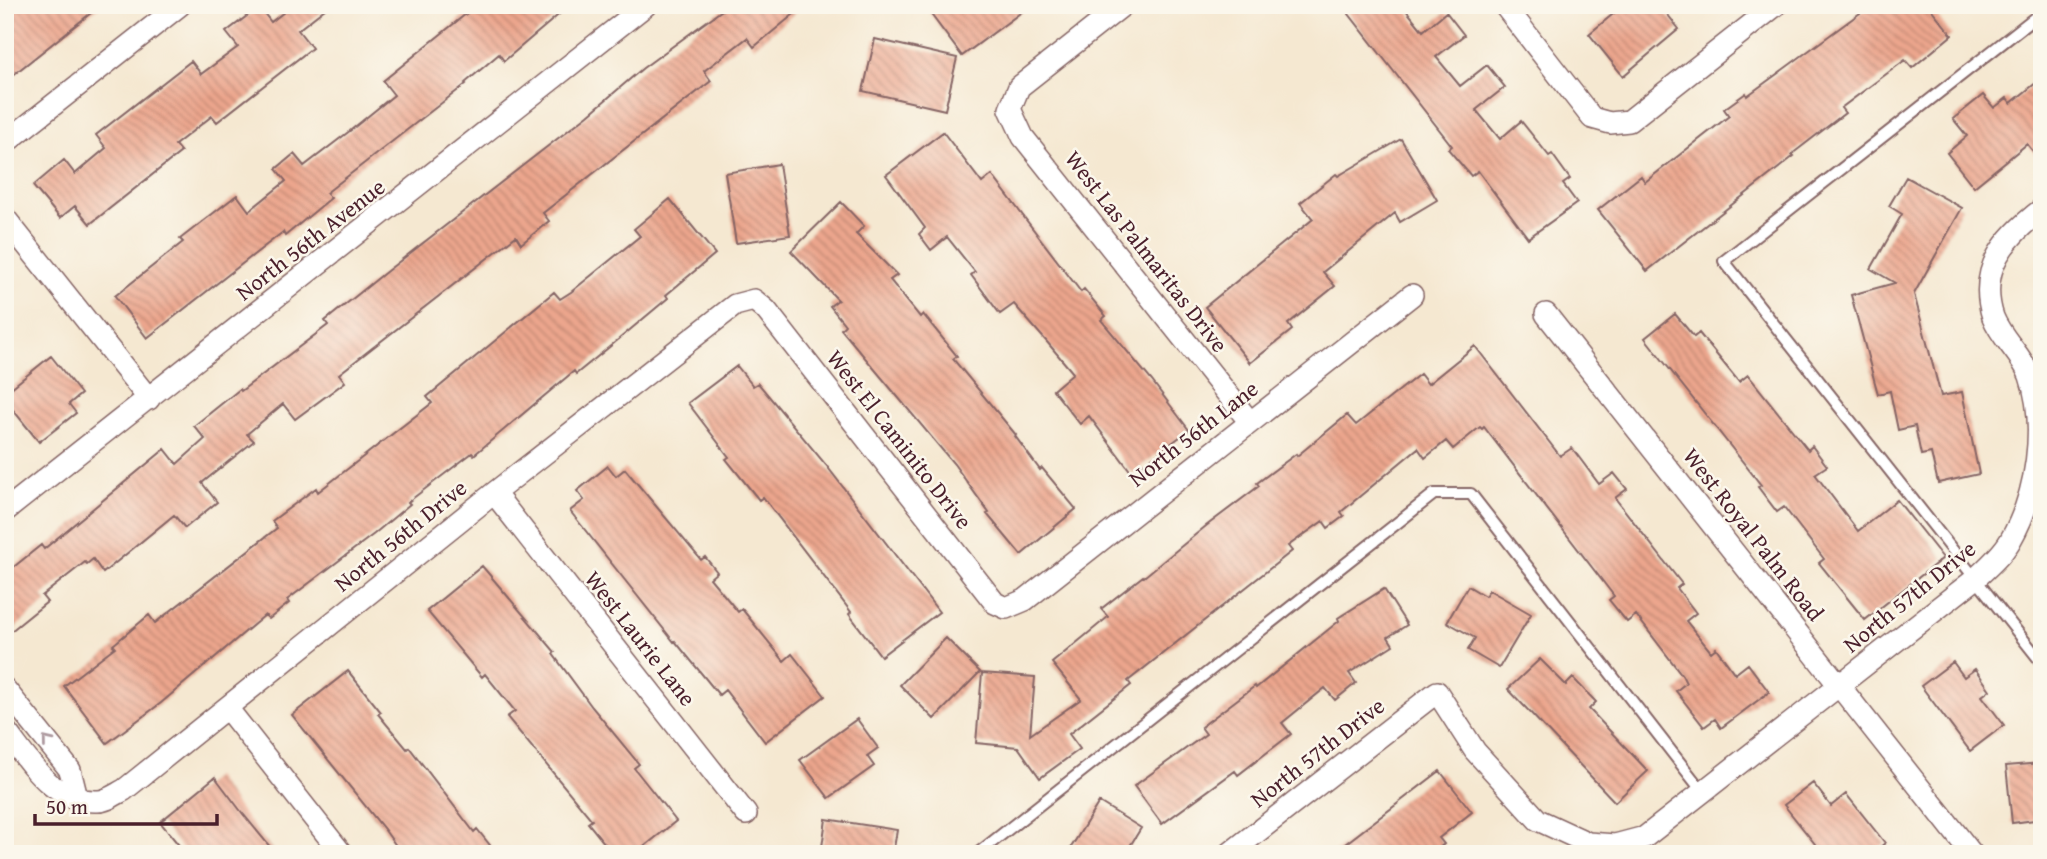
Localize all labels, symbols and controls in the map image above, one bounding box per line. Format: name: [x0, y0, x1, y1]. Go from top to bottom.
street label: West Las Palmaritas Drive: [1058, 143, 1236, 359]
street label: North 56th Avenue: [228, 170, 392, 308]
street label: West El Caminito Drive: [819, 342, 981, 536]
street label: North 56th Lane: [1121, 372, 1265, 494]
street label: West Royal Palm Road: [1676, 440, 1833, 628]
street label: North 56th Drive: [327, 471, 473, 599]
street label: North 57th Drive: [1836, 532, 1982, 660]
street label: West Laurie Lane: [578, 563, 704, 713]
street label: North 57th Drive: [1243, 689, 1391, 815]
one-way arrow: [43, 736, 55, 749]
scale bar: [35, 782, 217, 826]
text: 50 m: [46, 791, 88, 822]

